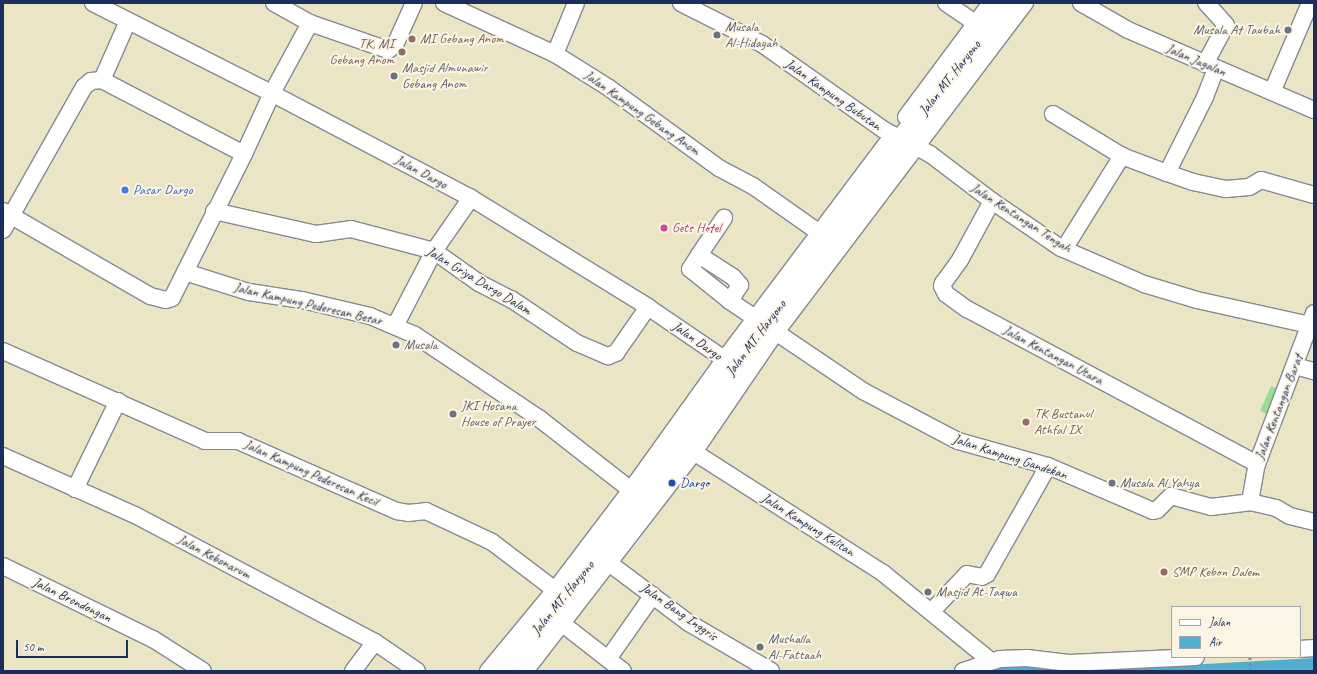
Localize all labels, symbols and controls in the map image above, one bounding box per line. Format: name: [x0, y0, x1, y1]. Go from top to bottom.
place label: Musala Al-Hidayah: [725, 19, 778, 52]
place label: Musala At Taubah: [1193, 22, 1280, 38]
marker: Musala At Taubah: [1283, 25, 1293, 35]
marker: Musala Al-Hidayah: [712, 30, 722, 40]
place label: MI Gebang Anom: [420, 31, 503, 47]
marker: MI Gebang Anom: [407, 34, 417, 44]
place label: TK, MI Gebang Anom: [330, 36, 394, 68]
street label: Jalan MT. Haryono: [915, 37, 985, 119]
street label: Jalan Jagalan: [1164, 40, 1228, 80]
marker: TK, MI Gebang Anom: [397, 47, 407, 57]
street label: Jalan Kampung Bubutan: [782, 56, 884, 134]
place label: Masjid Almunawir Gebang Anom: [402, 60, 487, 92]
street label: Jalan Kampung Gebang Anom: [581, 67, 703, 159]
marker: Masjid Almunawir Gebang Anom: [389, 71, 399, 81]
street label: Jalan Dargo: [392, 151, 450, 193]
street label: Jalan Kentangan Tengah: [968, 180, 1074, 256]
place label: Pasar Dargo: [133, 182, 193, 198]
marker: Pasar Dargo: [120, 185, 130, 195]
place label: Gets Hotel: [672, 220, 721, 236]
marker: Gets Hotel: [659, 223, 669, 233]
street label: Jalan Griya Dargo Dalam: [423, 243, 535, 319]
street label: Jalan Kampung Pederesan Besar: [232, 279, 384, 329]
street label: Jalan MT. Haryono: [722, 297, 790, 379]
street label: Jalan Dargo: [669, 318, 725, 364]
street label: Jalan Kentangan Utara: [1000, 322, 1106, 388]
place label: Musala: [404, 337, 438, 353]
marker: Musala: [391, 340, 401, 350]
street label: Jalan Kentangan Barat: [1251, 352, 1307, 462]
place label: JKI Hosana House of Prayer: [461, 398, 536, 430]
place label: TK Bustanul Athfal IX: [1034, 406, 1092, 438]
marker: JKI Hosana House of Prayer: [448, 409, 458, 419]
marker: TK Bustanul Athfal IX: [1021, 417, 1031, 427]
street label: Jalan Kampung Gandekan: [950, 430, 1070, 484]
street label: Jalan Kampung Pederesan Kecil: [241, 436, 381, 510]
place label: Dargo: [680, 475, 709, 491]
place label: Musala Al Yahya: [1120, 475, 1199, 491]
marker: Dargo: [667, 478, 677, 488]
marker: Musala Al Yahya: [1107, 478, 1117, 488]
street label: Jalan Kampung Kulitan: [758, 490, 858, 560]
street label: Jalan Kebonarum: [175, 531, 253, 583]
street label: Jalan MT. Haryono: [528, 558, 598, 638]
place label: SMP Kebon Dalem: [1172, 564, 1260, 580]
marker: SMP Kebon Dalem: [1159, 567, 1169, 577]
street label: Jalan Brondongan: [30, 574, 114, 626]
street label: Jalan Bang Inggris: [637, 579, 721, 645]
place label: Masjid At-Taqwa: [936, 584, 1017, 600]
marker: Masjid At-Taqwa: [923, 587, 933, 597]
legend: [1171, 606, 1301, 658]
text: Jalan: [1209, 614, 1230, 630]
place label: Mushalla Al-Fattaah: [768, 631, 821, 664]
scale bar: [18, 632, 130, 658]
text: Air: [1209, 634, 1222, 650]
text: 50 m: [23, 639, 43, 655]
marker: Mushalla Al-Fattaah: [755, 642, 765, 652]

